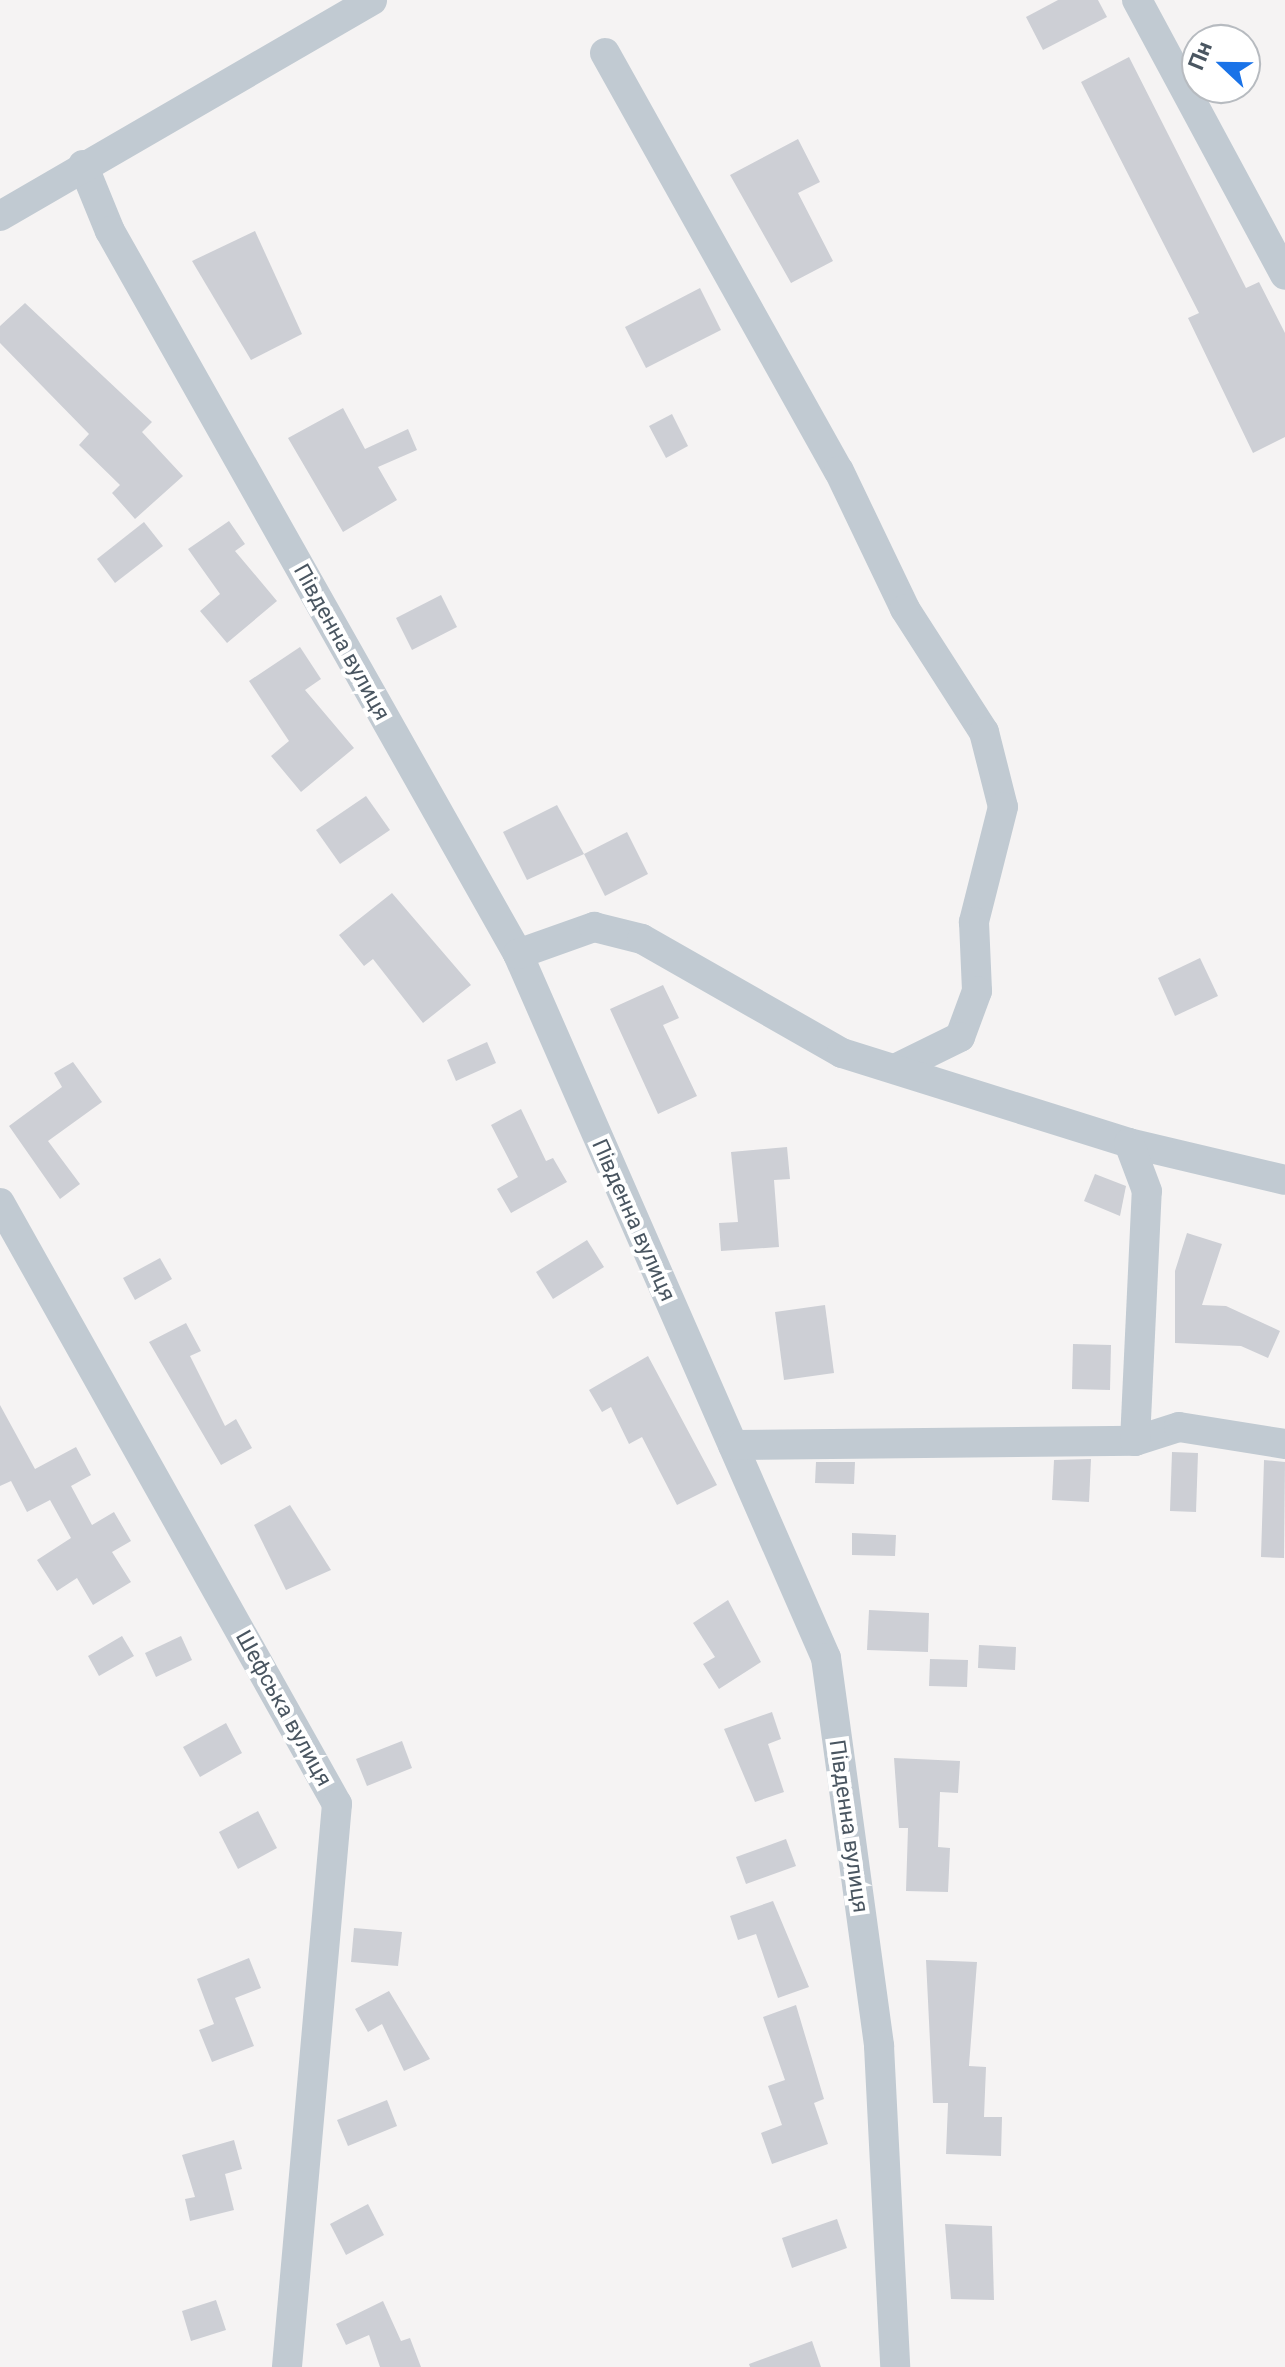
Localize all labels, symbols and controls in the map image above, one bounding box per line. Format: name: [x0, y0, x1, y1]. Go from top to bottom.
north arrow: [1181, 24, 1261, 104]
text: Пн: [1183, 38, 1217, 73]
street label: Південна вулиця: [288, 559, 396, 725]
street label: Південна вулиця: [586, 1135, 682, 1305]
street label: Шефська вулиця: [230, 1625, 338, 1791]
street label: Південна вулиця: [824, 1738, 874, 1914]

